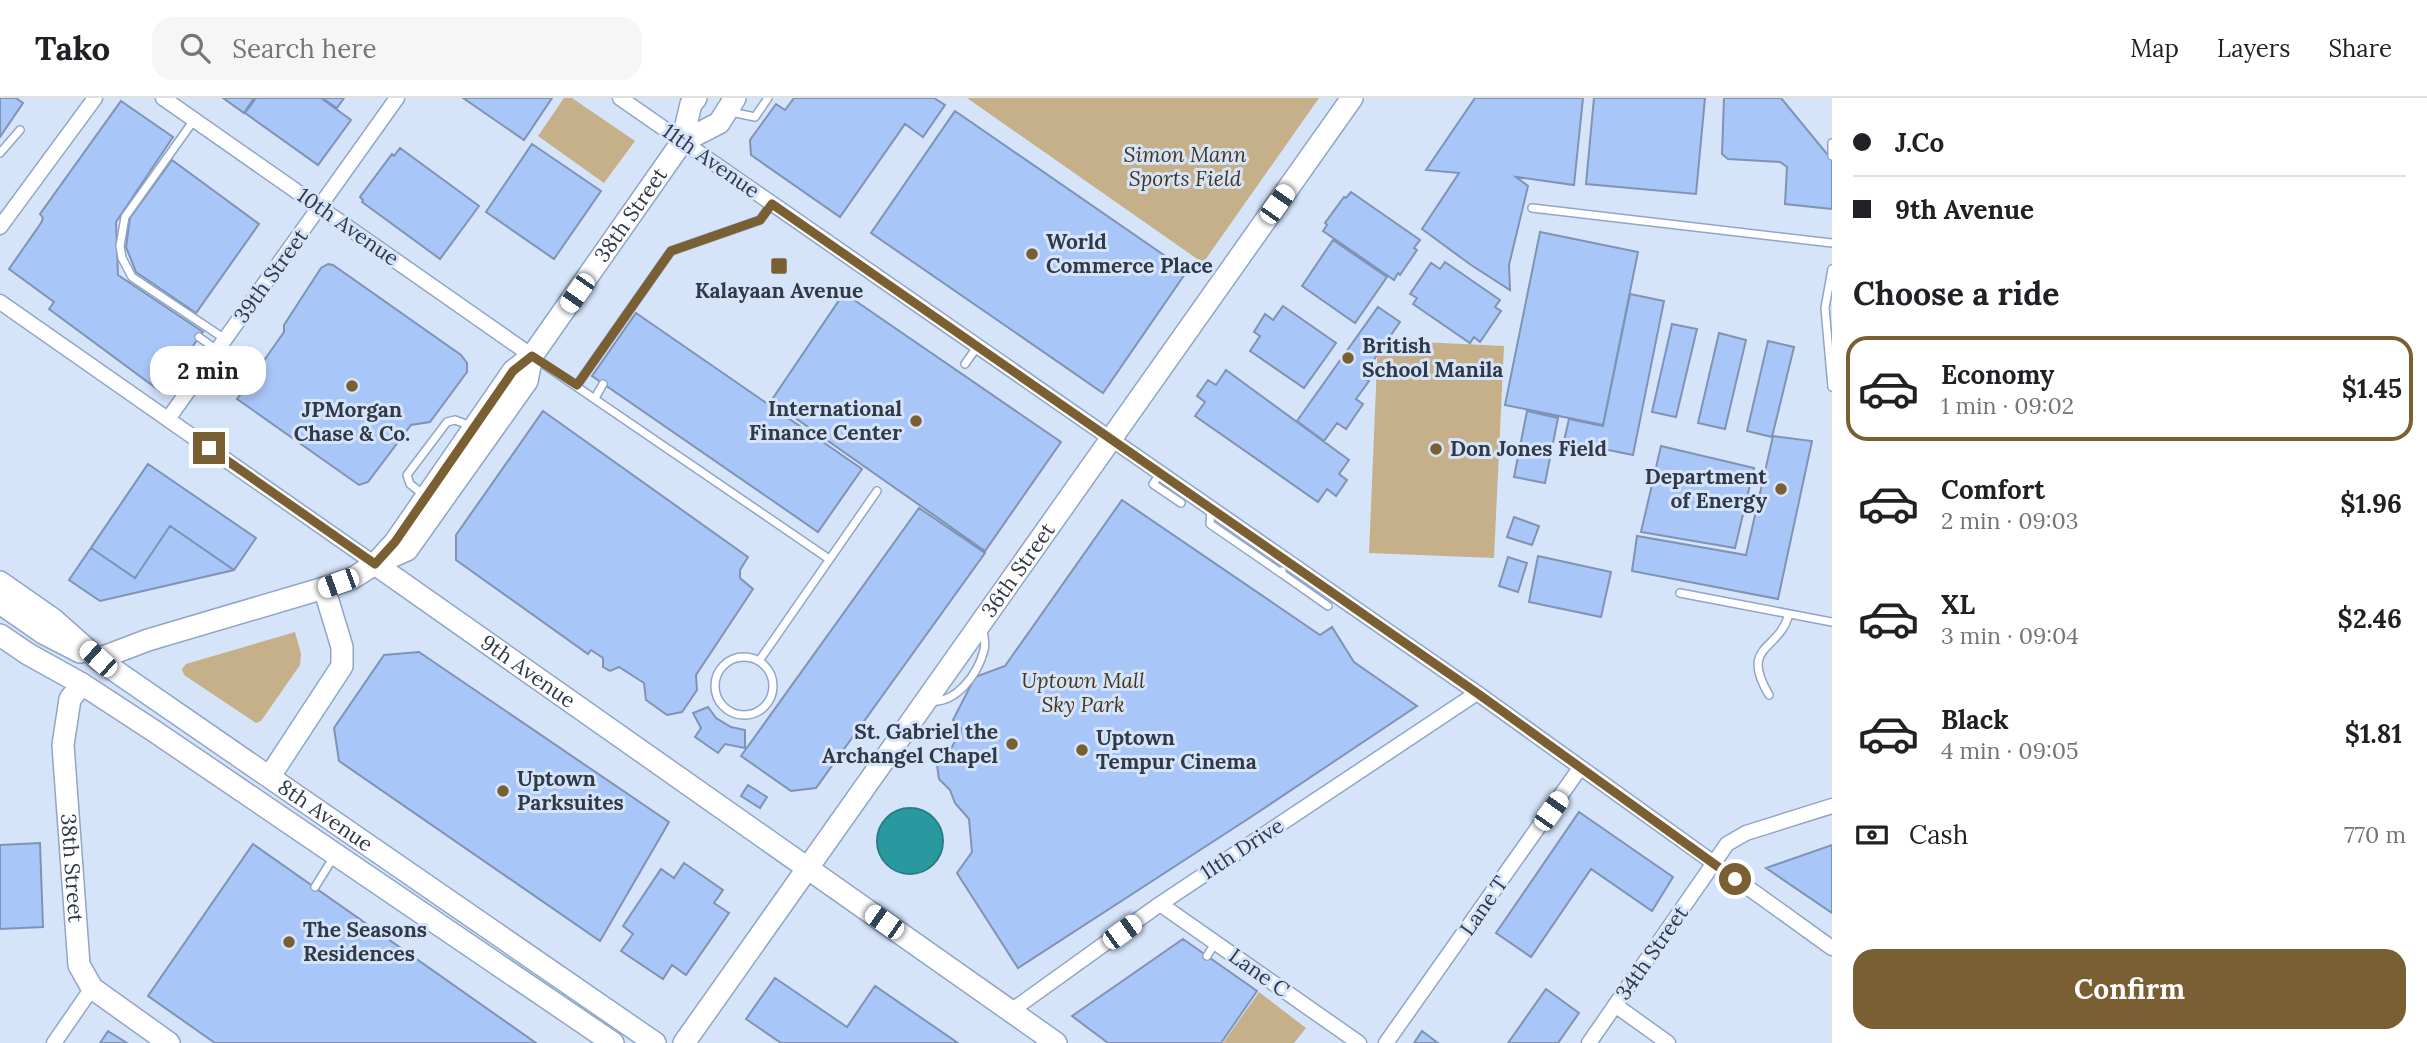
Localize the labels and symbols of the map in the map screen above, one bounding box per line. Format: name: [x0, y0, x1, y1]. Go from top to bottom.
street label: 11th Avenue: [657, 117, 765, 204]
park label: Simon Mann Sports Field: [1124, 141, 1247, 192]
street label: 38th Street: [588, 161, 673, 267]
car: [1257, 181, 1298, 227]
street label: 10th Avenue: [292, 182, 404, 272]
street label: 39th Street: [227, 223, 314, 328]
place label: World Commerce Place: [1046, 228, 1213, 279]
marker: World Commerce Place: [1024, 246, 1040, 262]
marker: Kalayaan Avenue: [769, 256, 789, 276]
car: [557, 270, 598, 316]
place label: Kalayaan Avenue: [695, 277, 863, 304]
place label: British School Manila: [1362, 332, 1503, 383]
callout: 2 min: [151, 346, 267, 396]
marker: British School Manila: [1340, 350, 1356, 366]
marker: JPMorgan Chase & Co.: [344, 378, 360, 394]
place label: International Finance Center: [749, 395, 902, 446]
place label: JPMorgan Chase & Co.: [294, 396, 410, 447]
marker: International Finance Center: [908, 413, 924, 429]
route end: [193, 432, 225, 464]
place label: Don Jones Field: [1450, 435, 1607, 462]
marker: Don Jones Field: [1428, 441, 1444, 457]
place label: Department of Energy: [1645, 463, 1767, 514]
marker: Department of Energy: [1773, 481, 1789, 497]
street label: 36th Street: [975, 517, 1061, 622]
car: [315, 566, 362, 600]
street label: 9th Avenue: [476, 629, 581, 714]
car: [76, 637, 121, 681]
park label: Uptown Mall Sky Park: [1021, 667, 1145, 718]
place label: St. Gabriel the Archangel Chapel: [822, 718, 998, 769]
place label: Uptown Tempur Cinema: [1096, 724, 1257, 775]
marker: St. Gabriel the Archangel Chapel: [1004, 736, 1020, 752]
marker: Uptown Tempur Cinema: [1074, 742, 1090, 758]
place label: Uptown Parksuites: [517, 765, 624, 816]
street label: 8th Avenue: [273, 773, 378, 857]
marker: Uptown Parksuites: [495, 783, 511, 799]
car: [1531, 788, 1572, 834]
street label: 38th Street: [55, 812, 90, 924]
street label: 11th Drive: [1195, 812, 1289, 886]
route start: [1719, 863, 1751, 895]
street label: Lane T: [1453, 871, 1514, 941]
street label: 34th Street: [1609, 900, 1694, 1005]
car: [861, 901, 908, 943]
car: [1099, 911, 1146, 953]
place label: The Seasons Residences: [303, 916, 427, 967]
marker: The Seasons Residences: [281, 934, 297, 950]
street label: Lane C: [1224, 942, 1295, 1003]

